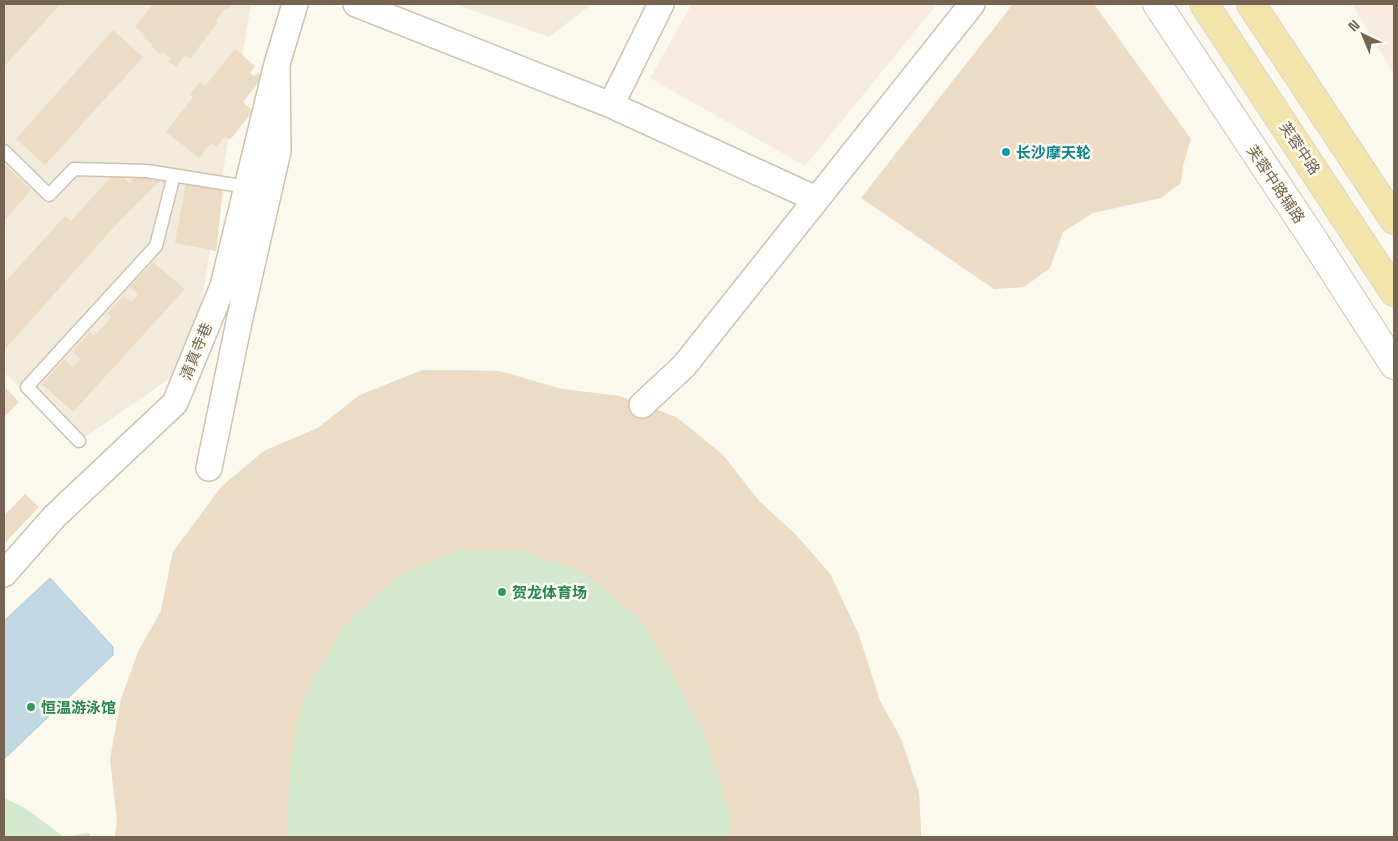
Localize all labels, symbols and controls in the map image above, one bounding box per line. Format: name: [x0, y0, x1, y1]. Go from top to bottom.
north arrow: [1338, 10, 1388, 60]
text: N: [1344, 16, 1364, 35]
street label: 芙蓉中路: [1275, 118, 1325, 178]
street label: 芙蓉中路辅路: [1243, 141, 1309, 227]
place label: 长沙摩天轮: [1016, 143, 1091, 162]
marker: 长沙摩天轮: [1000, 146, 1012, 158]
street label: 清真寺巷: [176, 320, 216, 382]
place label: 贺龙体育场: [512, 583, 587, 602]
marker: 贺龙体育场: [496, 586, 508, 598]
place label: 恒温游泳馆: [41, 698, 116, 717]
marker: 恒温游泳馆: [25, 701, 37, 713]

